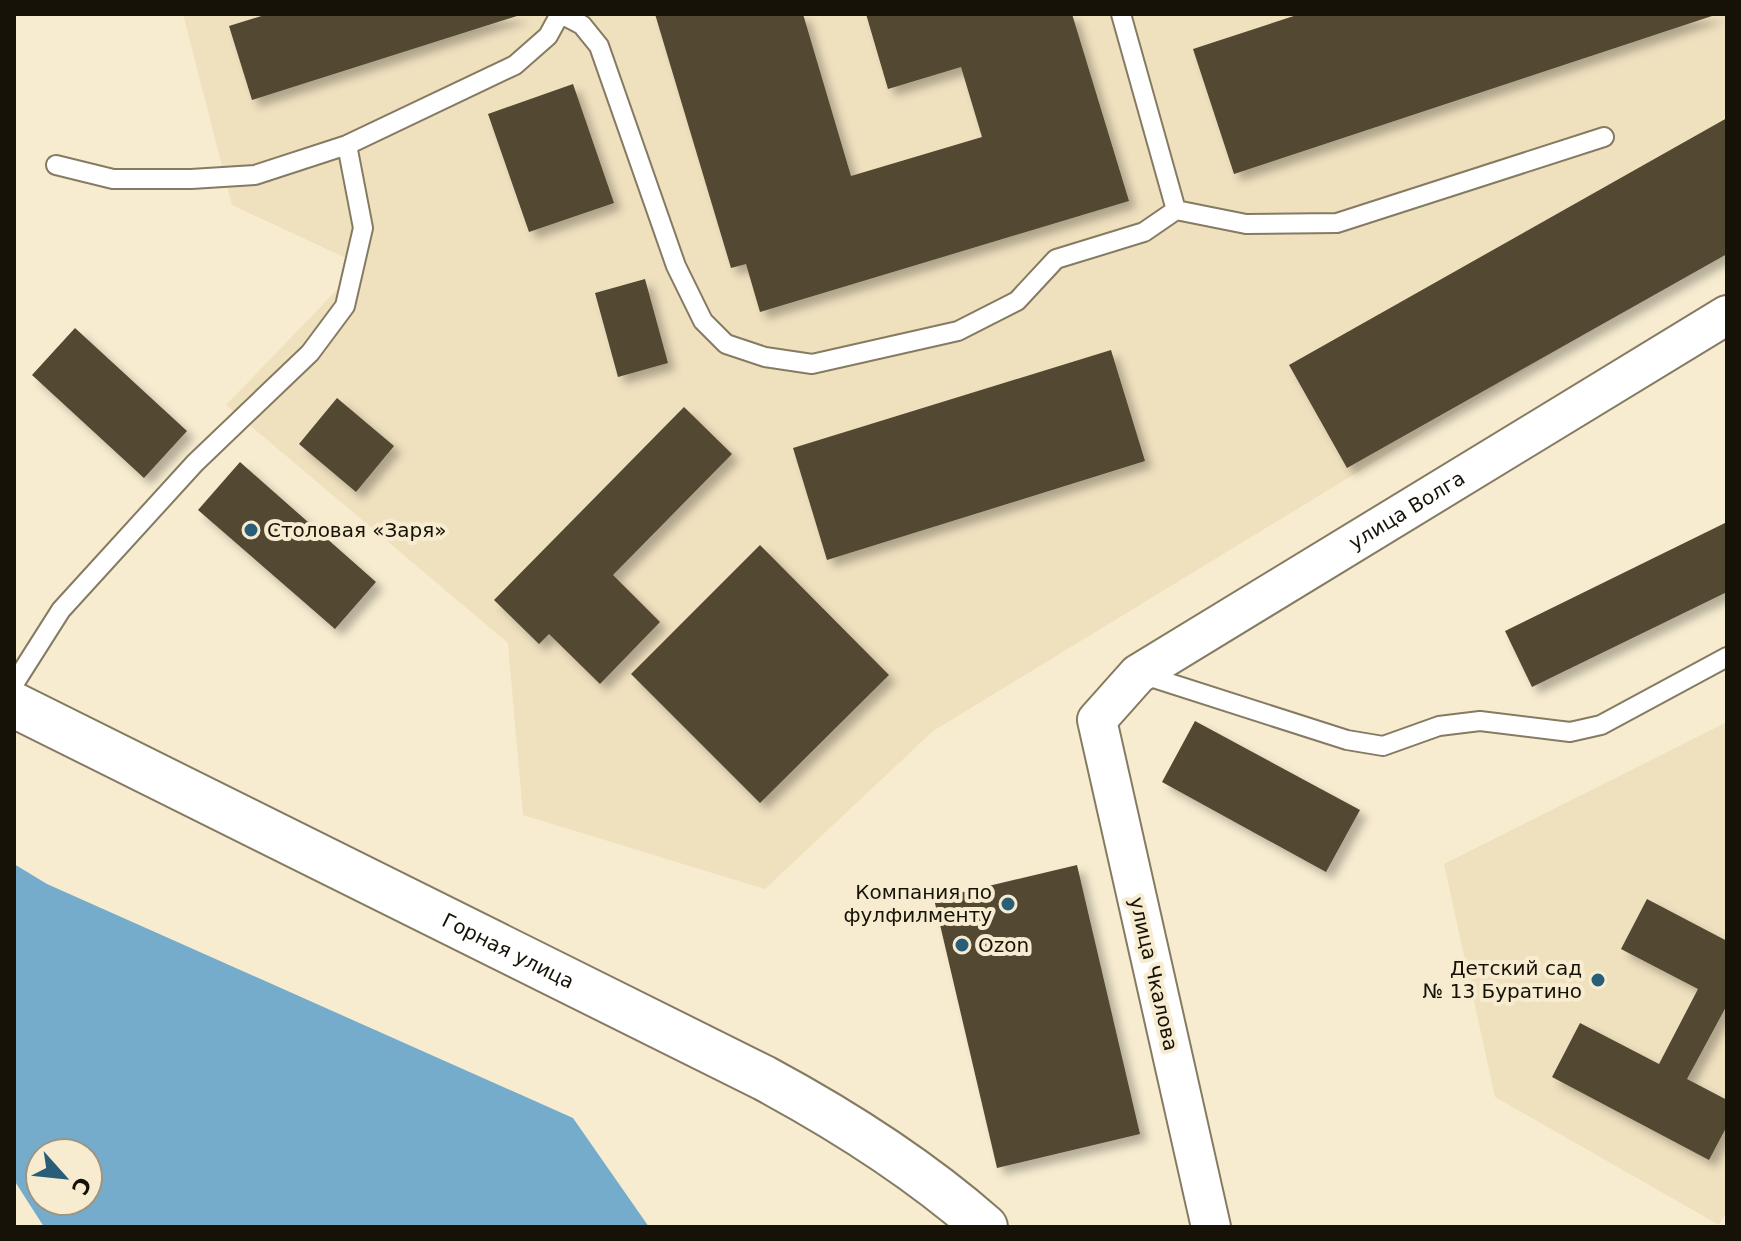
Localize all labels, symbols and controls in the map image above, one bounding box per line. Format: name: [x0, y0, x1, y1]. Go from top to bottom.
street label: улица Волга: [1344, 466, 1469, 555]
place label: Столовая «Заря»: [267, 518, 447, 542]
marker: Столовая «Заря»: [242, 521, 260, 539]
place label: Компания по фулфилменту: [843, 880, 992, 927]
marker: Компания по фулфилменту: [999, 895, 1017, 913]
street label: улица Чкалова: [1125, 895, 1183, 1053]
street label: Горная улица: [438, 908, 578, 994]
place label: Ozon: [978, 933, 1029, 957]
marker: Ozon: [953, 936, 971, 954]
place label: Детский сад № 13 Буратино: [1423, 956, 1582, 1003]
marker: Детский сад № 13 Буратино: [1589, 971, 1607, 989]
north arrow: [24, 1137, 104, 1217]
text: С: [67, 1173, 96, 1199]

